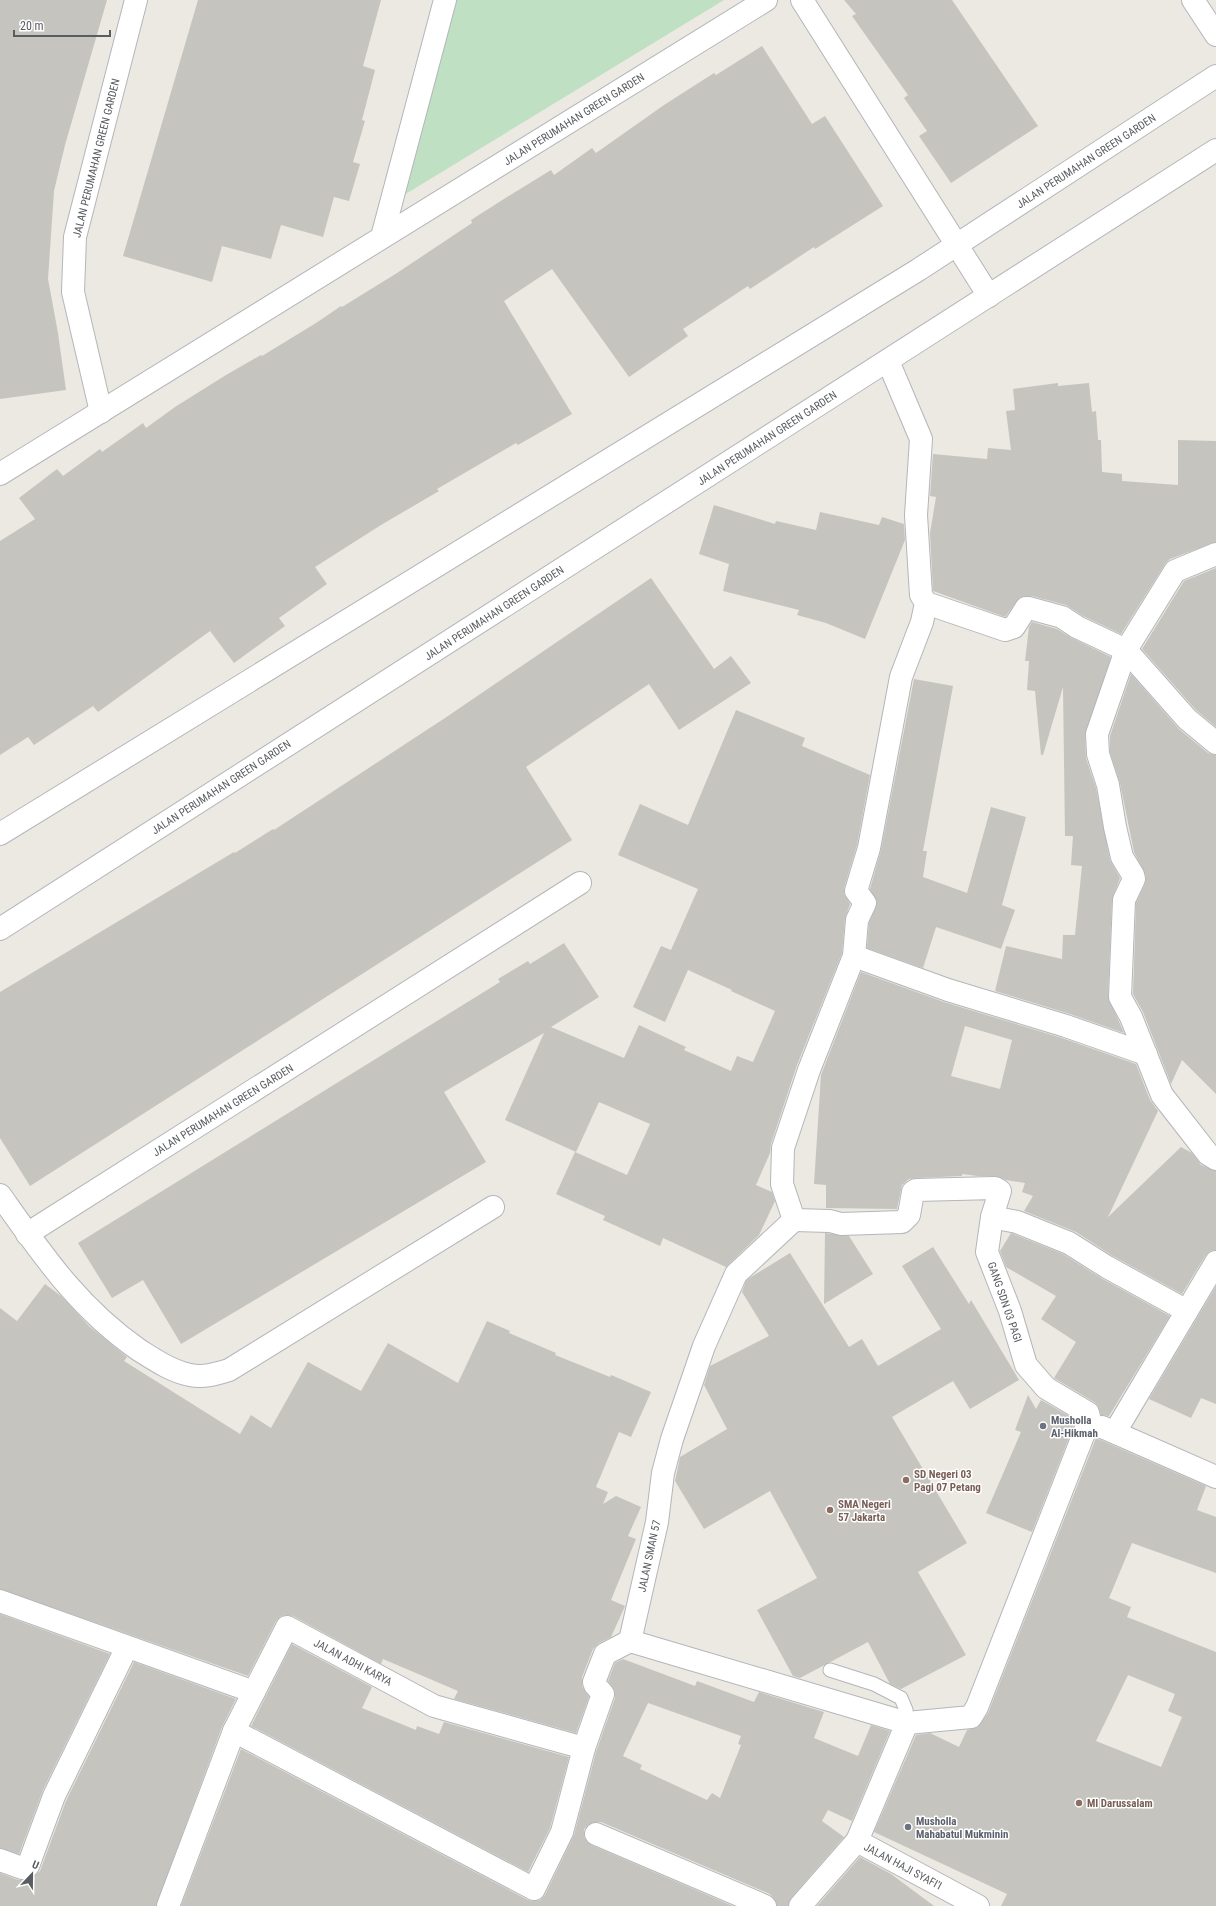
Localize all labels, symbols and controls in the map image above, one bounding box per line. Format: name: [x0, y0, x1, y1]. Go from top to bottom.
scale bar: [14, 12, 110, 38]
text: 20 m: [20, 19, 44, 33]
street label: JALAN PERUMAHAN GREEN GARDEN: [502, 71, 647, 168]
street label: JALAN PERUMAHAN GREEN GARDEN: [70, 77, 123, 239]
street label: JALAN PERUMAHAN GREEN GARDEN: [1014, 111, 1158, 211]
street label: JALAN PERUMAHAN GREEN GARDEN: [695, 388, 839, 488]
street label: JALAN PERUMAHAN GREEN GARDEN: [422, 563, 566, 663]
street label: JALAN PERUMAHAN GREEN GARDEN: [149, 737, 293, 837]
street label: JALAN PERUMAHAN GREEN GARDEN: [151, 1062, 296, 1159]
street label: GANG SDN 03 PAGI: [985, 1260, 1024, 1344]
place label: Musholla Al-Hikmah: [1051, 1414, 1098, 1440]
marker: Musholla Al-Hikmah: [1038, 1421, 1048, 1431]
place label: SD Negeri 03 Pagi 07 Petang: [914, 1468, 981, 1494]
marker: SD Negeri 03 Pagi 07 Petang: [901, 1475, 911, 1485]
place label: SMA Negeri 57 Jakarta: [838, 1498, 891, 1524]
marker: SMA Negeri 57 Jakarta: [825, 1505, 835, 1515]
street label: JALAN SMAN 57: [636, 1519, 663, 1593]
street label: JALAN ADHI KARYA: [311, 1636, 395, 1689]
place label: MI Darussalam: [1087, 1797, 1153, 1810]
marker: MI Darussalam: [1074, 1798, 1084, 1808]
place label: Musholla Mahabatul Mukminin: [916, 1815, 1008, 1841]
marker: Musholla Mahabatul Mukminin: [903, 1822, 913, 1832]
street label: JALAN HAJI SYAFI'I: [862, 1840, 944, 1892]
north arrow: [12, 1854, 52, 1894]
text: U: [30, 1858, 41, 1872]

